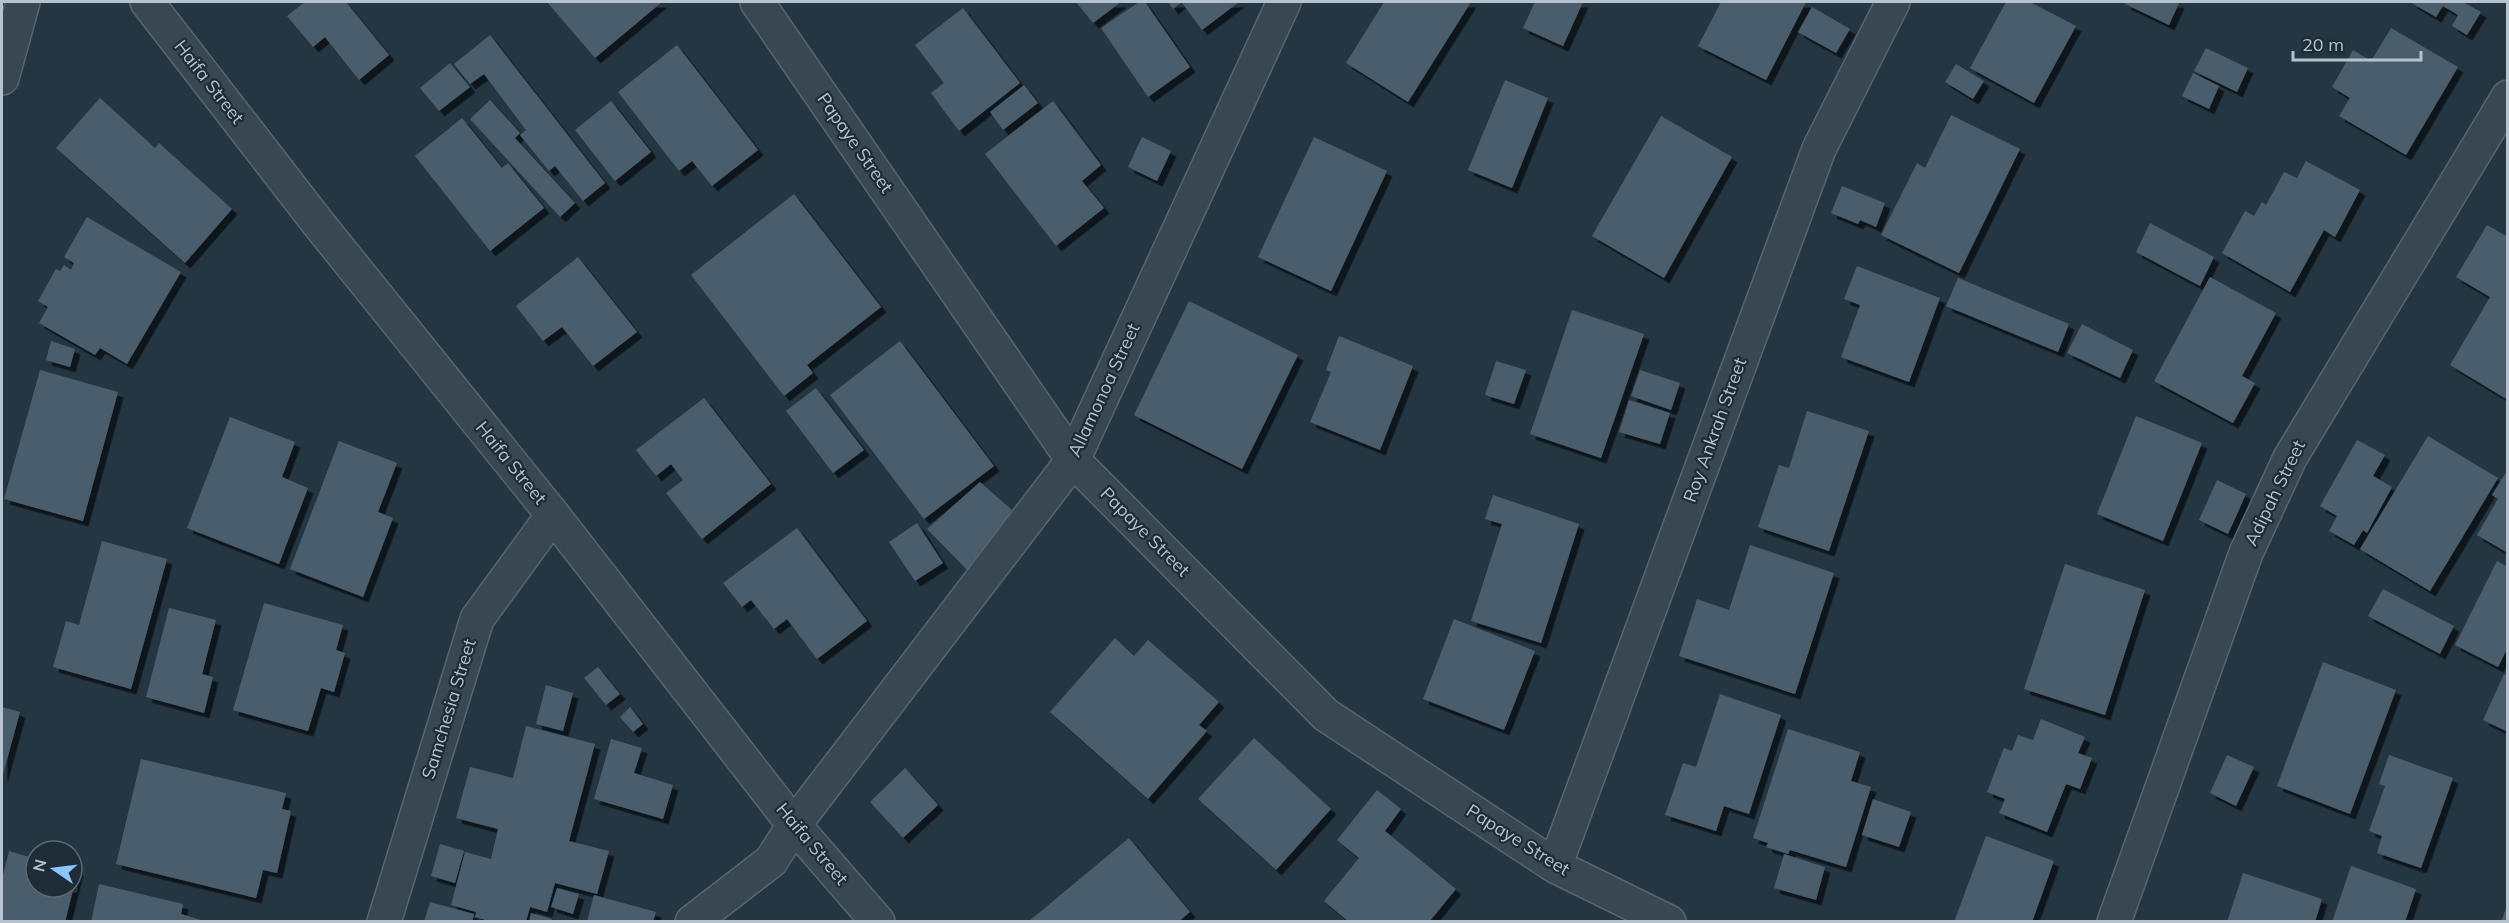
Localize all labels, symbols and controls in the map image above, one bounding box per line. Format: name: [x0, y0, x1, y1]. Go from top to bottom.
scale bar: [2293, 24, 2420, 62]
text: 20 m: [2302, 33, 2344, 56]
street label: Haifa Street: [170, 35, 249, 128]
street label: Papaye Street: [812, 88, 898, 197]
street label: Allamonoa Street: [1063, 319, 1145, 460]
street label: Roy Ankrah Street: [1678, 354, 1751, 505]
street label: Haifa Street: [471, 417, 552, 509]
street label: Adipah Street: [2239, 436, 2310, 549]
street label: Papaye Street: [1096, 482, 1195, 581]
street label: Samchesia Street: [416, 636, 481, 782]
street label: Haifa Street: [771, 798, 853, 889]
street label: Papaye Street: [1462, 799, 1574, 880]
north arrow: [24, 839, 84, 899]
text: N: [28, 857, 51, 874]

